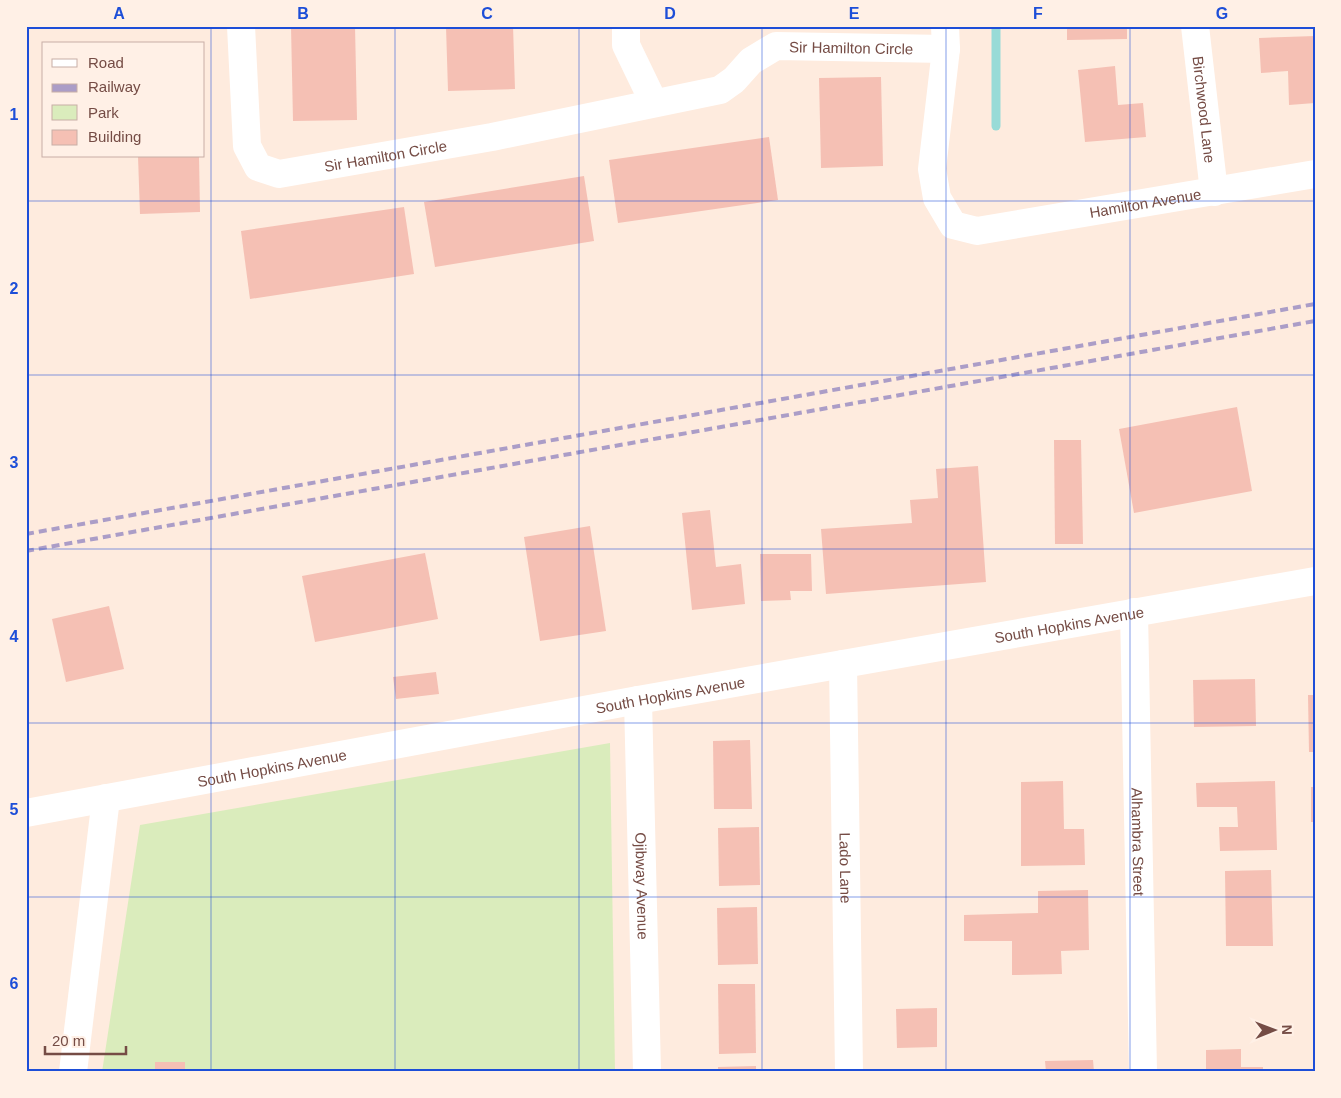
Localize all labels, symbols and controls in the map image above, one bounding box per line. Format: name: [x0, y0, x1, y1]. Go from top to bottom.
text: A: [113, 5, 125, 22]
text: B: [297, 5, 309, 22]
text: C: [481, 5, 493, 22]
text: D: [664, 5, 676, 22]
text: E: [849, 5, 860, 22]
text: F: [1033, 5, 1043, 22]
text: G: [1216, 5, 1228, 22]
street label: Sir Hamilton Circle: [789, 38, 913, 57]
legend: [42, 42, 205, 158]
text: Road: [88, 54, 124, 71]
street label: Birchwood Lane: [1190, 55, 1219, 164]
text: Railway: [88, 78, 141, 95]
text: Park: [88, 104, 119, 121]
text: 1: [10, 106, 19, 123]
text: Building: [88, 128, 141, 145]
street label: Sir Hamilton Circle: [323, 137, 448, 175]
street label: Hamilton Avenue: [1088, 185, 1202, 220]
text: 2: [10, 280, 19, 297]
text: 3: [10, 454, 19, 471]
street label: South Hopkins Avenue: [993, 603, 1145, 646]
text: 4: [10, 628, 19, 645]
street label: South Hopkins Avenue: [594, 673, 746, 716]
street label: South Hopkins Avenue: [196, 745, 348, 790]
street label: Alhambra Street: [1129, 788, 1148, 897]
text: 5: [10, 801, 19, 818]
street label: Ojibway Avenue: [633, 832, 652, 940]
street label: Lado Lane: [837, 832, 855, 904]
text: 6: [10, 975, 19, 992]
north arrow: [1248, 1006, 1298, 1056]
scale bar: [45, 1023, 126, 1055]
text: N: [1279, 1025, 1295, 1035]
text: 20 m: [52, 1032, 85, 1049]

